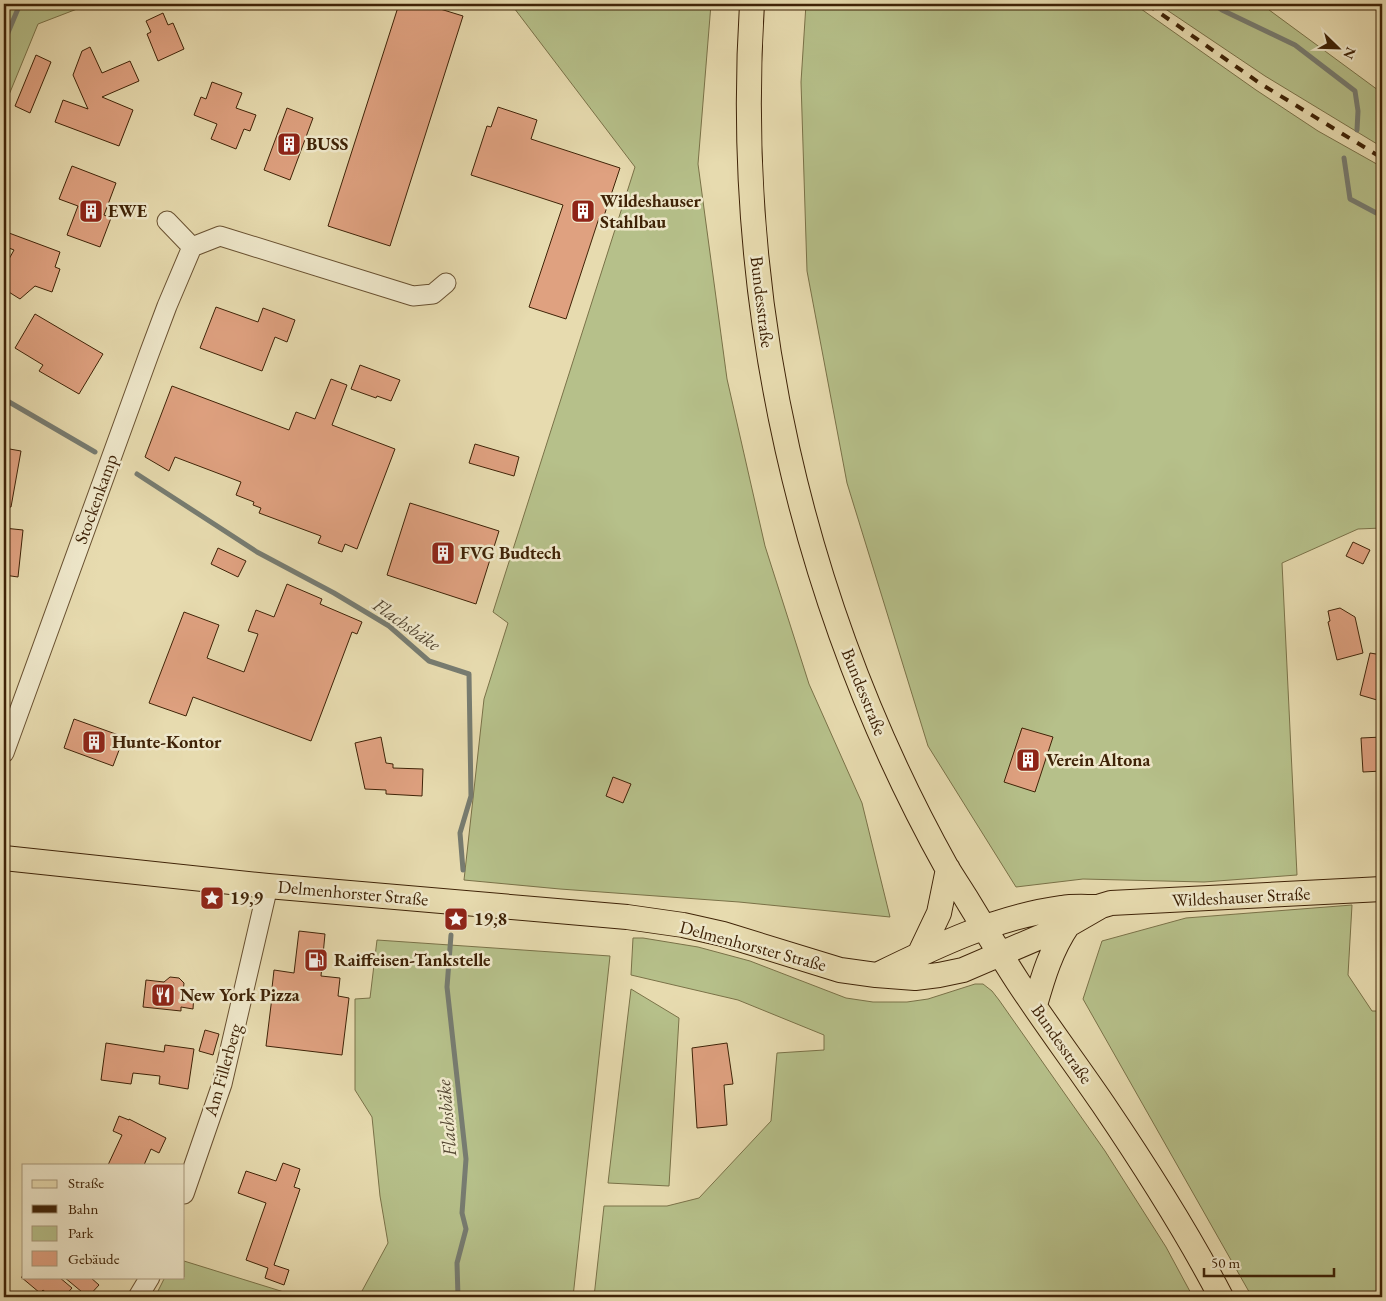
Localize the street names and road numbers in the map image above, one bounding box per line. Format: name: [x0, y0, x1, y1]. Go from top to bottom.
street label: Bundesstraße: [745, 255, 780, 349]
street label: Stockenkamp: [69, 451, 122, 547]
street label: Bundesstraße: [837, 645, 892, 739]
street label: Delmenhorster Straße: [277, 874, 429, 911]
street label: Wildeshauser Straße: [1171, 881, 1311, 912]
street label: Delmenhorster Straße: [677, 915, 829, 976]
street label: Bundesstraße: [1027, 999, 1098, 1088]
street label: Am Fillerberg: [198, 1021, 247, 1120]

